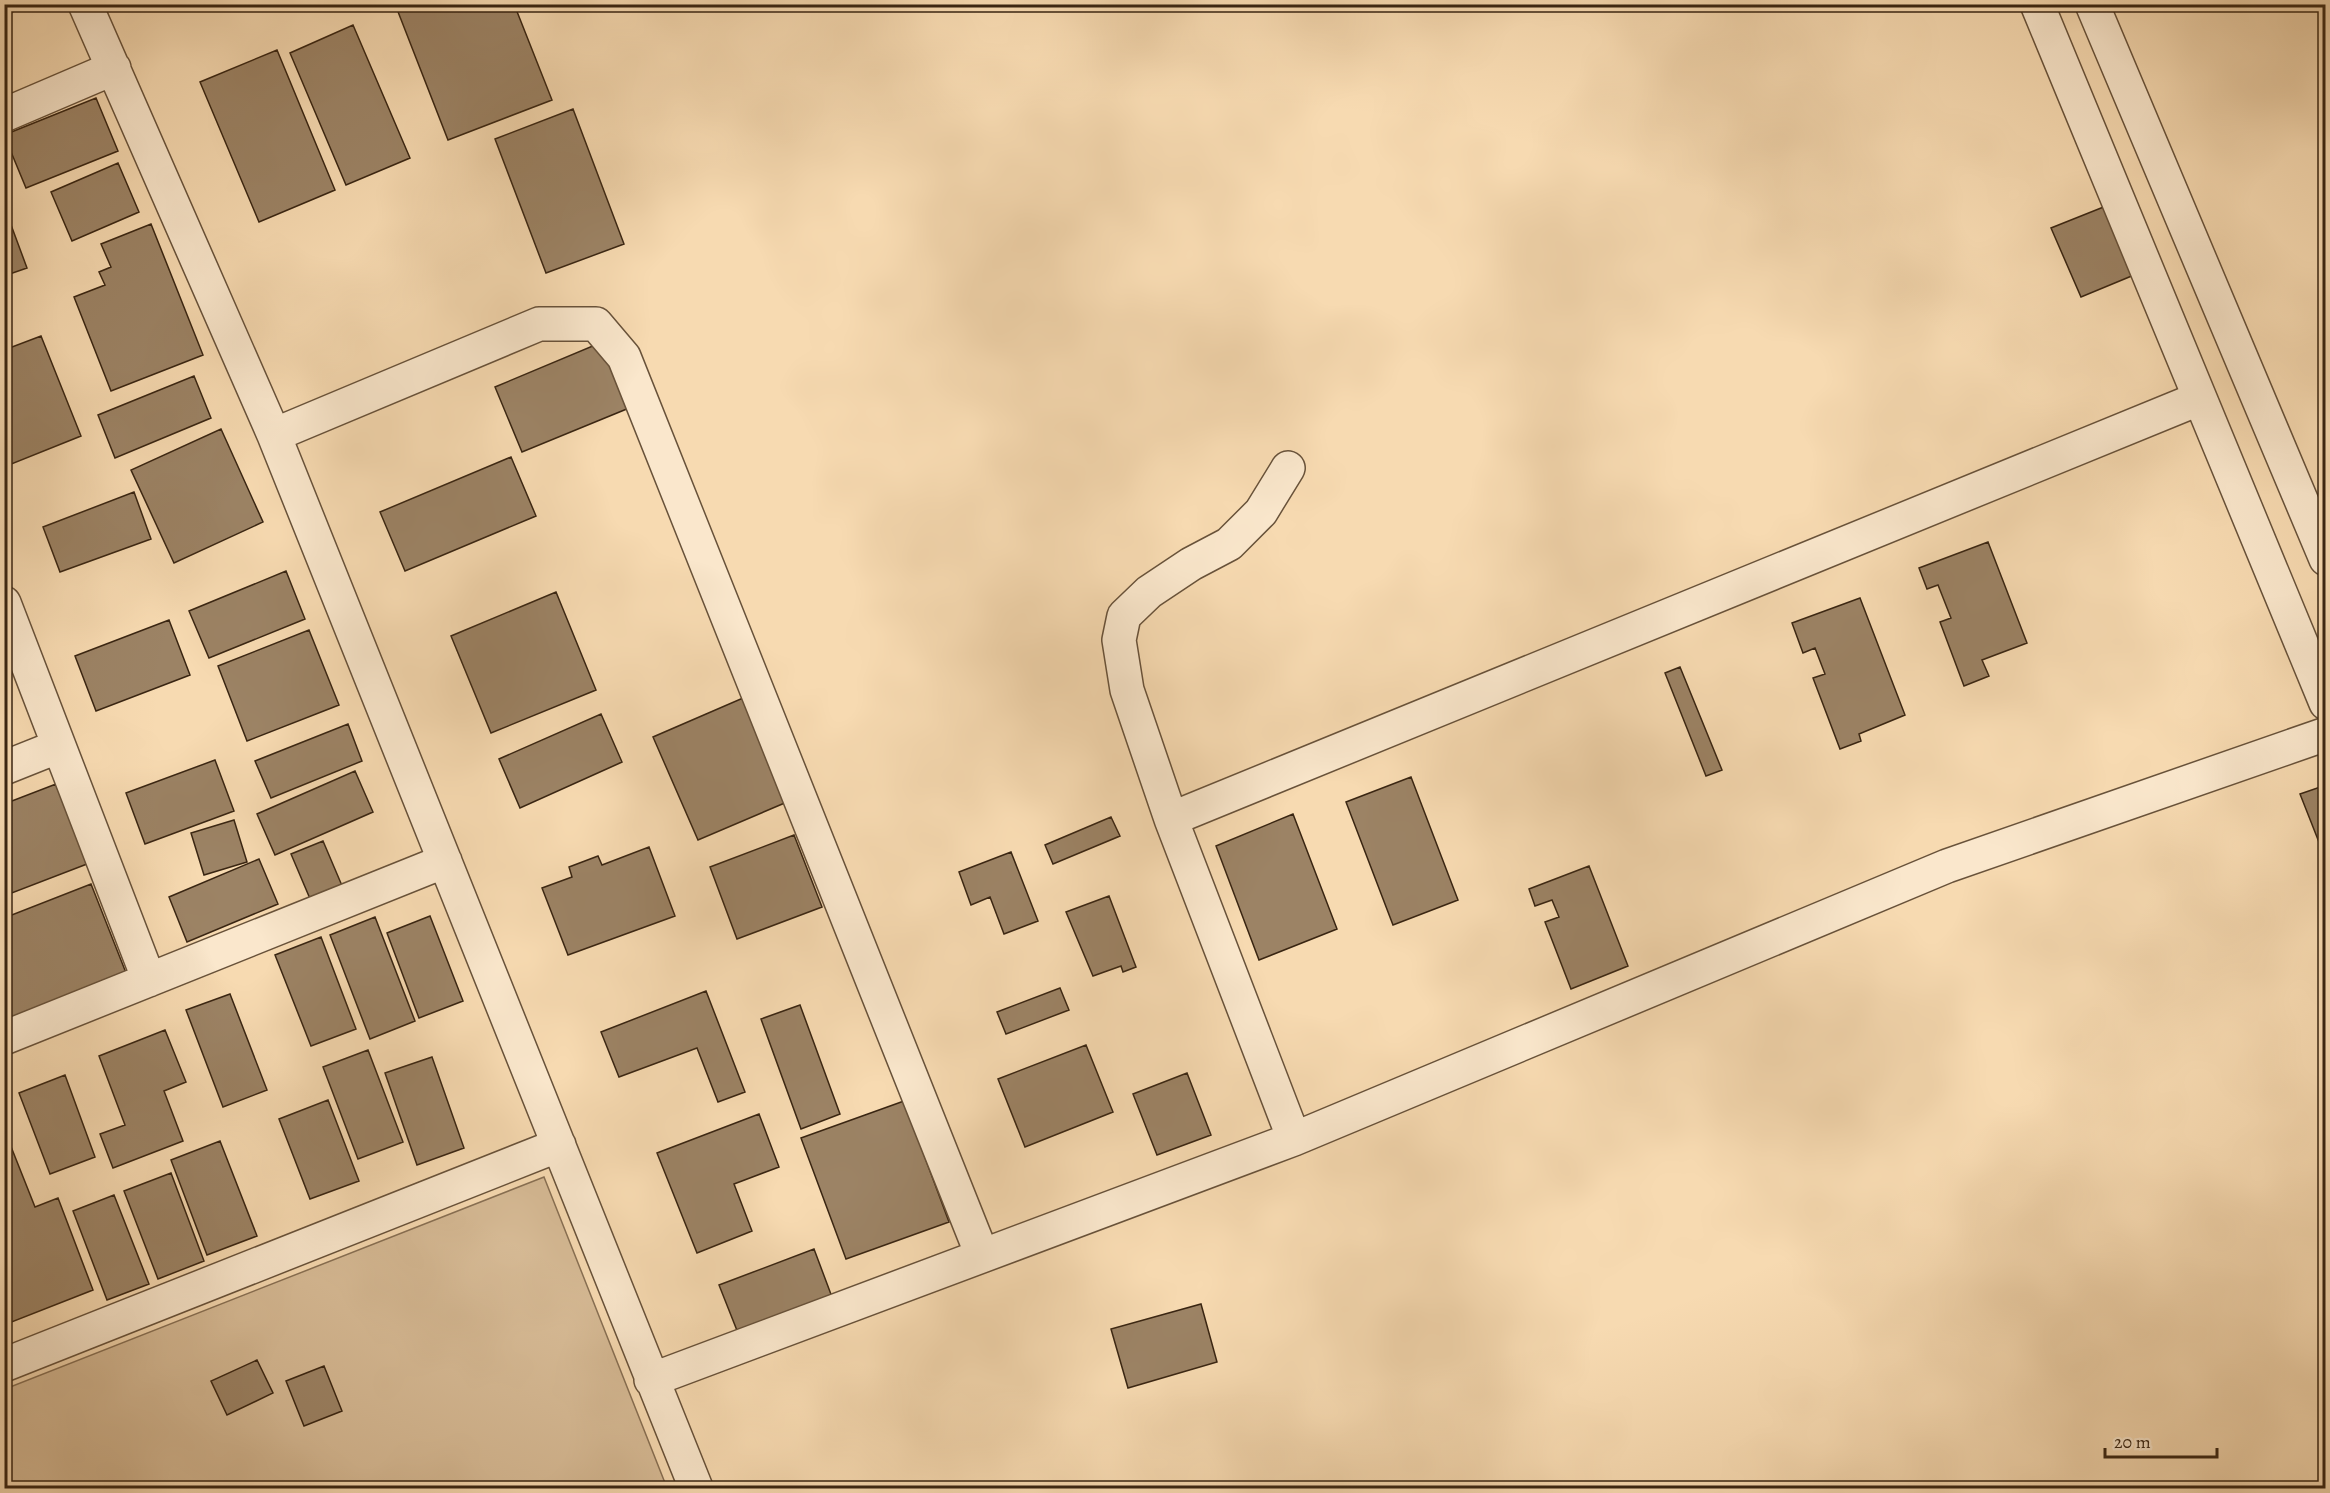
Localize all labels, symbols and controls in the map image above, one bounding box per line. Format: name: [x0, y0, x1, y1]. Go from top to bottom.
scale bar: [2105, 1421, 2218, 1459]
text: 20 m: [2114, 1430, 2151, 1454]

